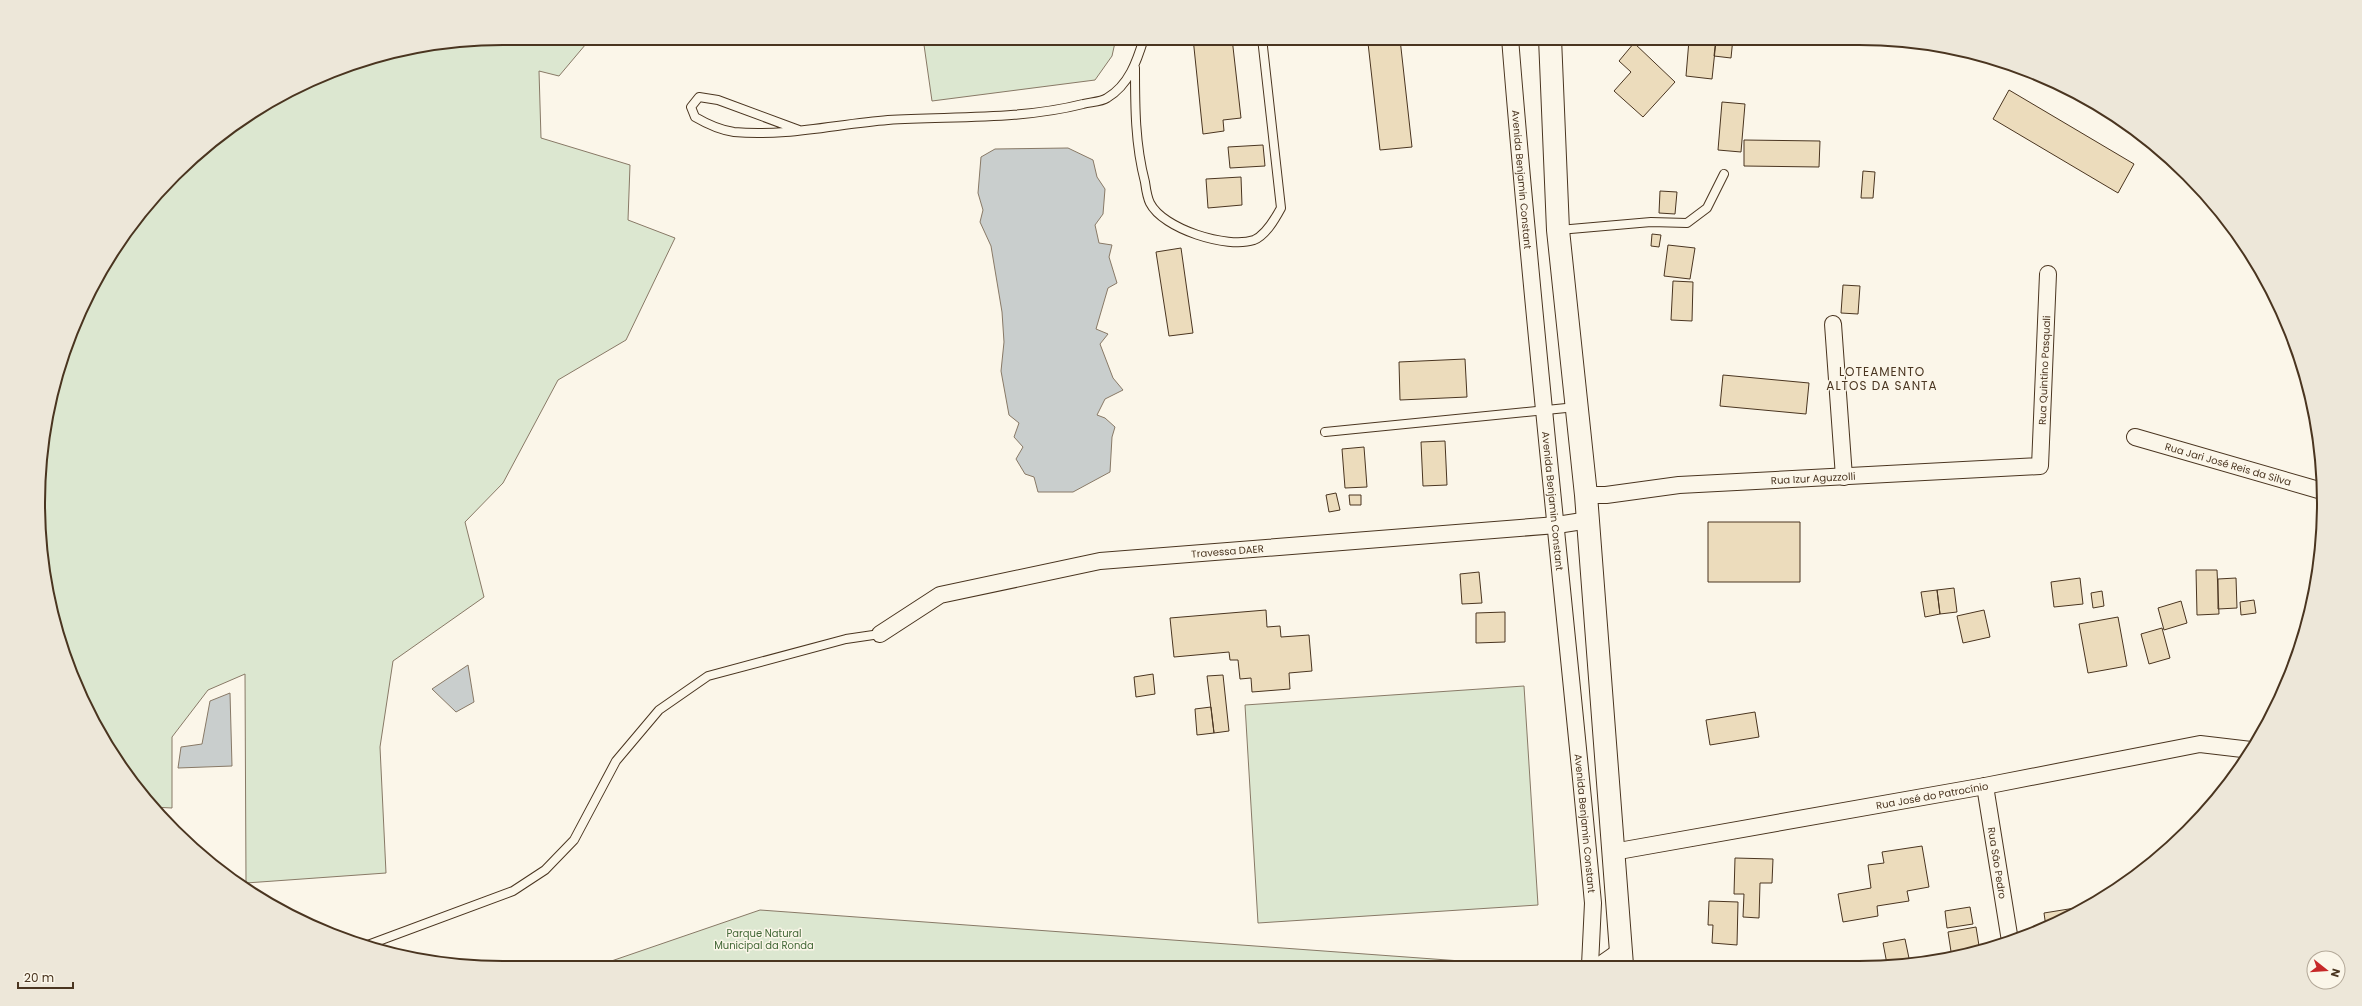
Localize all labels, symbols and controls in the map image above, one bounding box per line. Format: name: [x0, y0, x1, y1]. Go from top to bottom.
street label: Avenida Benjamin Constant: [1508, 109, 1536, 250]
street label: Rua Quintino Pasquali: [2034, 315, 2054, 425]
district label: LOTEAMENTO ALTOS DA SANTA: [1826, 363, 1938, 394]
street label: Avenida Benjamin Constant: [1539, 431, 1568, 572]
street label: Rua Jari José Reis da Silva: [2163, 439, 2293, 489]
street label: Rua Izur Aguzzolli: [1770, 468, 1856, 488]
street label: Travessa DAER: [1191, 541, 1264, 561]
street label: Avenida Benjamin Constant: [1571, 753, 1600, 894]
street label: Rua José do Patrocínio: [1875, 778, 1989, 813]
street label: Rua São Pedro: [1984, 826, 2011, 900]
park label: Parque Natural Municipal da Ronda: [714, 926, 814, 953]
north arrow: [2306, 950, 2346, 990]
scale bar: [18, 964, 73, 990]
text: N: [2327, 967, 2344, 979]
text: 20 m: [24, 969, 54, 986]

